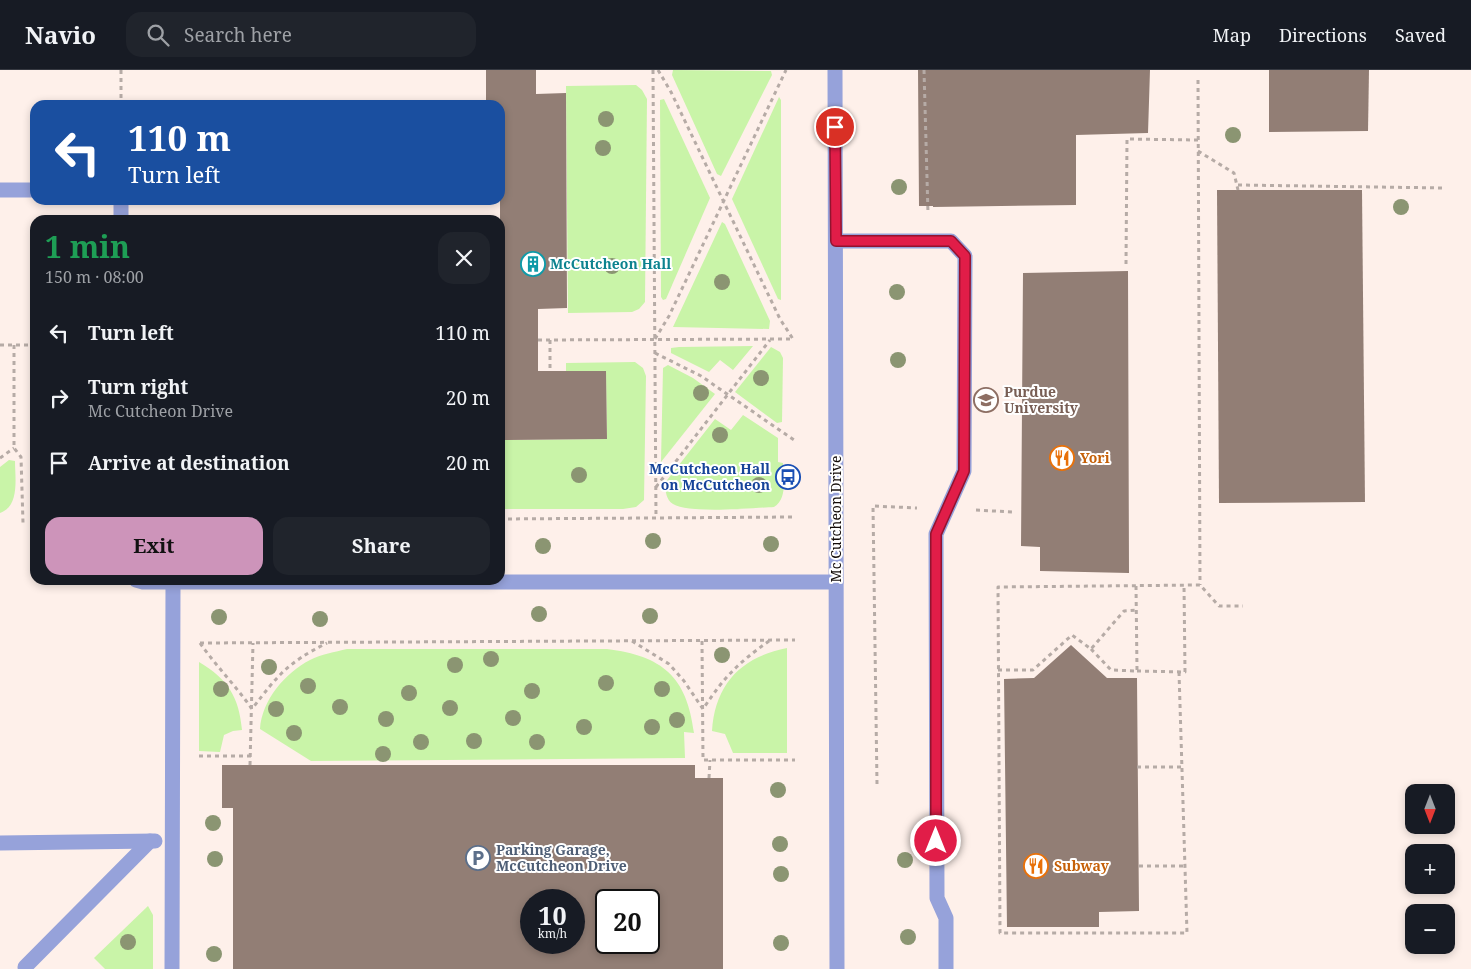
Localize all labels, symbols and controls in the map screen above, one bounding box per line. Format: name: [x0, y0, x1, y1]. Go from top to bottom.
search box: [126, 12, 476, 57]
text: Navio: [25, 18, 96, 51]
icon: search: [144, 21, 172, 49]
text: Search here: [184, 22, 292, 48]
text: Map: [1213, 23, 1251, 47]
text: Directions: [1279, 23, 1367, 47]
text: Saved: [1395, 23, 1446, 47]
pin: [814, 106, 856, 148]
icon: arrive: [821, 113, 849, 141]
text: 110 m: [128, 114, 231, 161]
icon: left: [45, 120, 110, 185]
text: Turn left: [128, 159, 220, 189]
text: 1 min: [45, 226, 130, 267]
button: close: [438, 232, 490, 284]
building icon: McCutcheon Hall: [520, 251, 546, 277]
place label: McCutcheon Hall: [550, 254, 671, 273]
text: 150 m · 08:00: [45, 266, 144, 288]
icon: left: [45, 319, 73, 347]
text: Turn left: [88, 320, 174, 346]
text: 110 m: [435, 320, 490, 346]
text: Turn right: [88, 374, 188, 400]
place label: Purdue University: [1004, 382, 1079, 417]
icon: right: [45, 384, 73, 412]
text: 20 m: [446, 385, 490, 411]
school or university icon: Purdue University: [973, 387, 999, 413]
text: Mc Cutcheon Drive: [88, 400, 233, 422]
restaurant icon: Yori: [1049, 445, 1075, 471]
place label: Yori: [1080, 448, 1110, 467]
icon: arrive: [45, 449, 73, 477]
text: Arrive at destination: [88, 450, 290, 476]
text: 20 m: [446, 450, 490, 476]
street label: Mc Cutcheon Drive: [826, 456, 845, 582]
place label: McCutcheon Hall on McCutcheon: [649, 459, 770, 494]
bus stop icon: McCutcheon Hall on McCutcheon: [775, 464, 801, 490]
button: Exit: [45, 517, 263, 575]
button: Share: [273, 517, 490, 575]
north arrow: [1405, 784, 1455, 834]
map controls: [1405, 784, 1455, 954]
position arrow: [909, 814, 961, 866]
place label: Parking Garage, McCutcheon Drive: [496, 840, 627, 875]
button: +: [1405, 844, 1455, 894]
parking icon: Parking Garage, McCutcheon Drive: [465, 845, 491, 871]
restaurant icon: Subway: [1023, 853, 1049, 879]
place label: Subway: [1054, 856, 1110, 875]
speed limit sign: 20: [595, 889, 660, 954]
text: 10: [538, 898, 567, 932]
button: −: [1405, 904, 1455, 954]
text: km/h: [538, 925, 567, 942]

